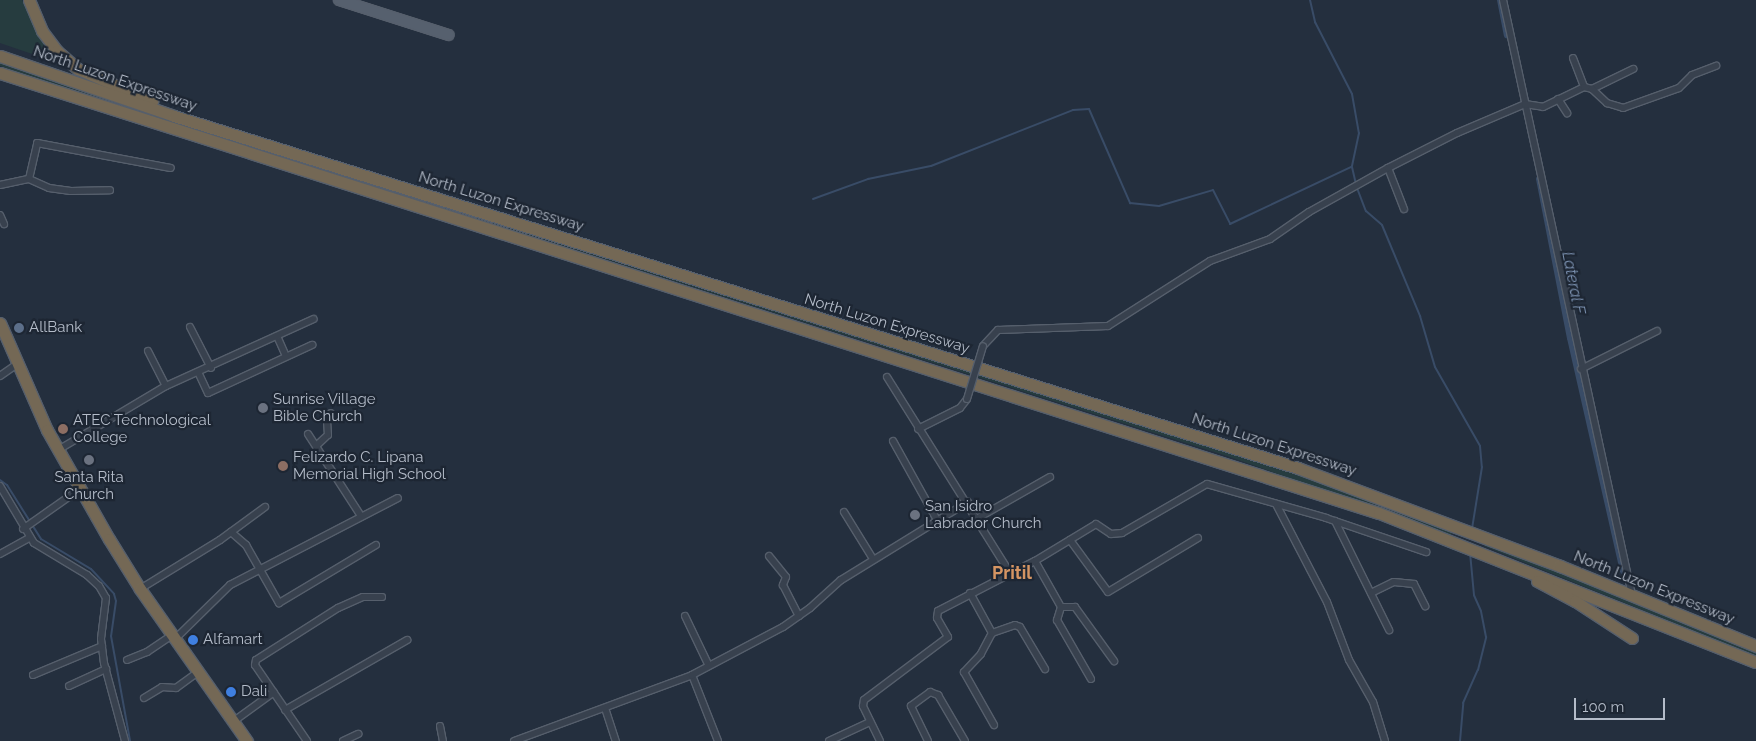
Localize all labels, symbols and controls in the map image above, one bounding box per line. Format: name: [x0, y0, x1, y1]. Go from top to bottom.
street label: North Luzon Expressway: [31, 43, 199, 115]
street label: North Luzon Expressway: [416, 168, 586, 236]
water label: Lateral F: [1557, 250, 1589, 316]
street label: North Luzon Expressway: [802, 290, 972, 358]
place label: AllBank: [29, 319, 82, 337]
marker: AllBank: [13, 322, 25, 334]
place label: Sunrise Village Bible Church: [273, 390, 376, 425]
marker: Sunrise Village Bible Church: [257, 402, 269, 414]
street label: North Luzon Expressway: [1190, 410, 1358, 480]
place label: ATEC Technological College: [73, 411, 211, 446]
marker: ATEC Technological College: [57, 423, 69, 435]
place label: Felizardo C. Lipana Memorial High School: [293, 448, 446, 483]
marker: Santa Rita Church: [83, 454, 95, 466]
marker: Felizardo C. Lipana Memorial High School: [277, 460, 289, 472]
place label: Santa Rita Church: [54, 468, 124, 503]
place label: San Isidro Labrador Church: [925, 497, 1042, 532]
marker: San Isidro Labrador Church: [909, 509, 921, 521]
street label: North Luzon Expressway: [1571, 547, 1737, 629]
district label: Pritil: [992, 562, 1032, 584]
place label: Alfamart: [203, 631, 263, 649]
marker: Alfamart: [187, 634, 199, 646]
place label: Dali: [241, 683, 267, 701]
marker: Dali: [225, 686, 237, 698]
scale bar: [1576, 688, 1667, 720]
text: 100 m: [1582, 698, 1624, 716]

